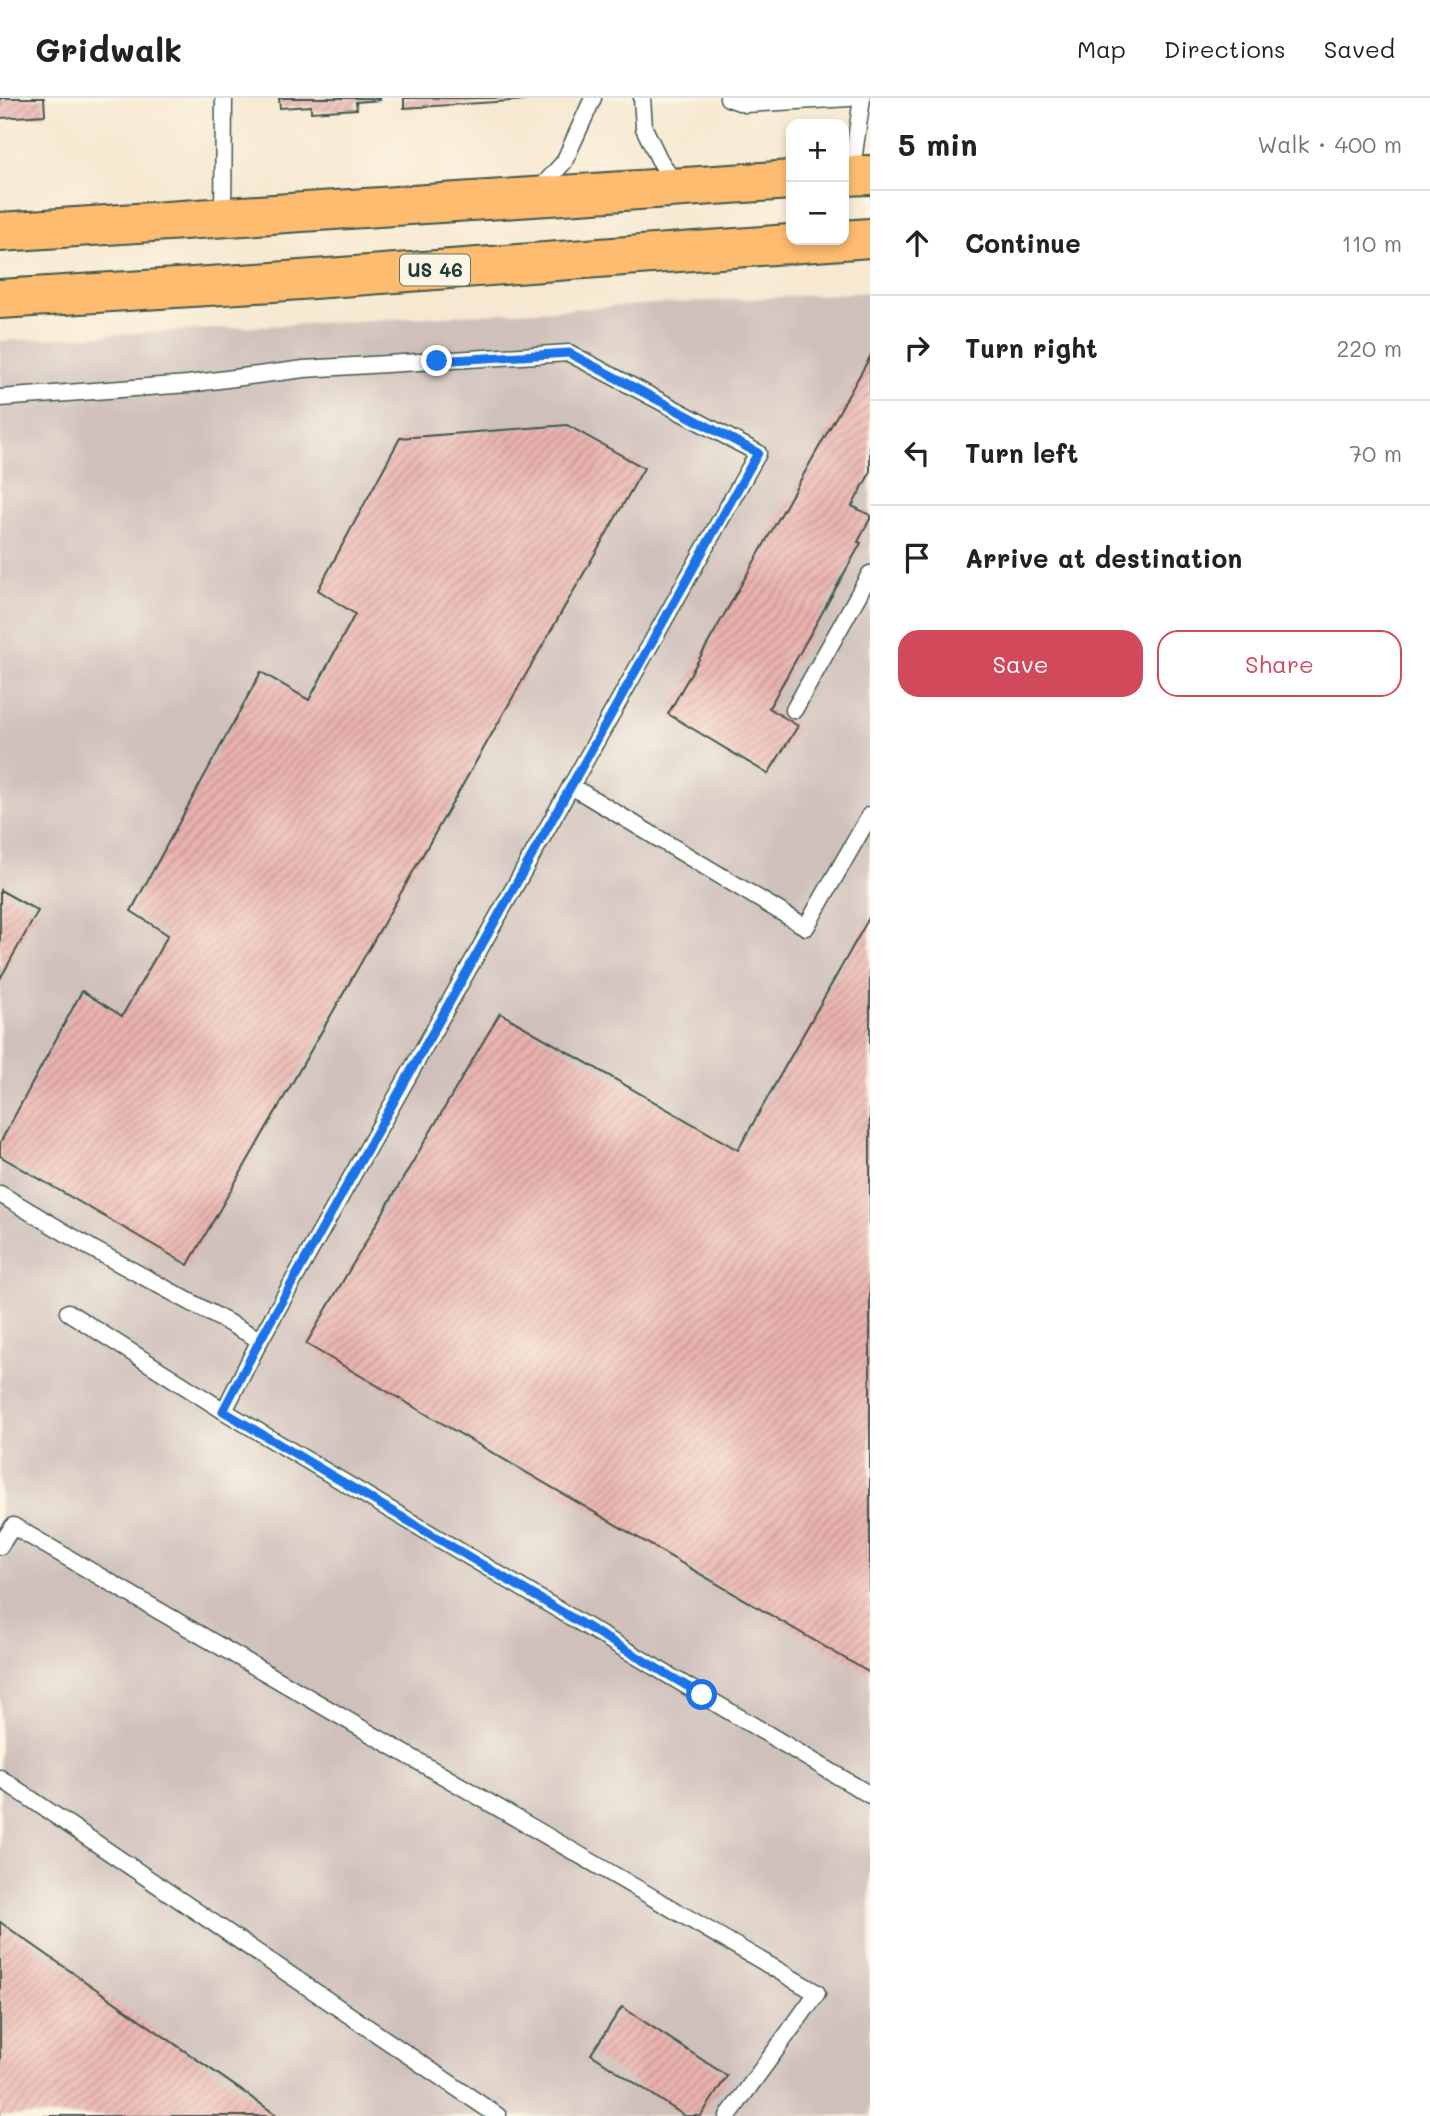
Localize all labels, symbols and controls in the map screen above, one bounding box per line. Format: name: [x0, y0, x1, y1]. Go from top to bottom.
text: Gridwalk: [35, 27, 182, 70]
text: Map: [1077, 33, 1126, 64]
text: Directions: [1164, 33, 1286, 64]
text: Saved: [1324, 33, 1395, 64]
map controls: [786, 119, 849, 245]
button: +: [786, 119, 849, 182]
text: 5 min: [898, 124, 978, 164]
text: Walk · 400 m: [1257, 129, 1402, 159]
button: −: [786, 182, 849, 245]
icon: ahead: [898, 224, 936, 262]
text: Continue: [965, 226, 1081, 260]
text: 110 m: [1342, 228, 1402, 258]
road number: US 46: [400, 254, 470, 286]
icon: right: [898, 329, 936, 367]
text: Turn right: [965, 331, 1098, 365]
text: 220 m: [1336, 333, 1402, 363]
route end: [421, 345, 452, 376]
icon: left: [898, 434, 936, 472]
text: Turn left: [965, 436, 1078, 470]
text: 70 m: [1349, 438, 1402, 468]
icon: arrive: [898, 539, 936, 577]
text: Arrive at destination: [965, 541, 1242, 575]
button: Save: [898, 630, 1143, 697]
button: Share: [1157, 630, 1402, 697]
route start: [686, 1679, 717, 1710]

